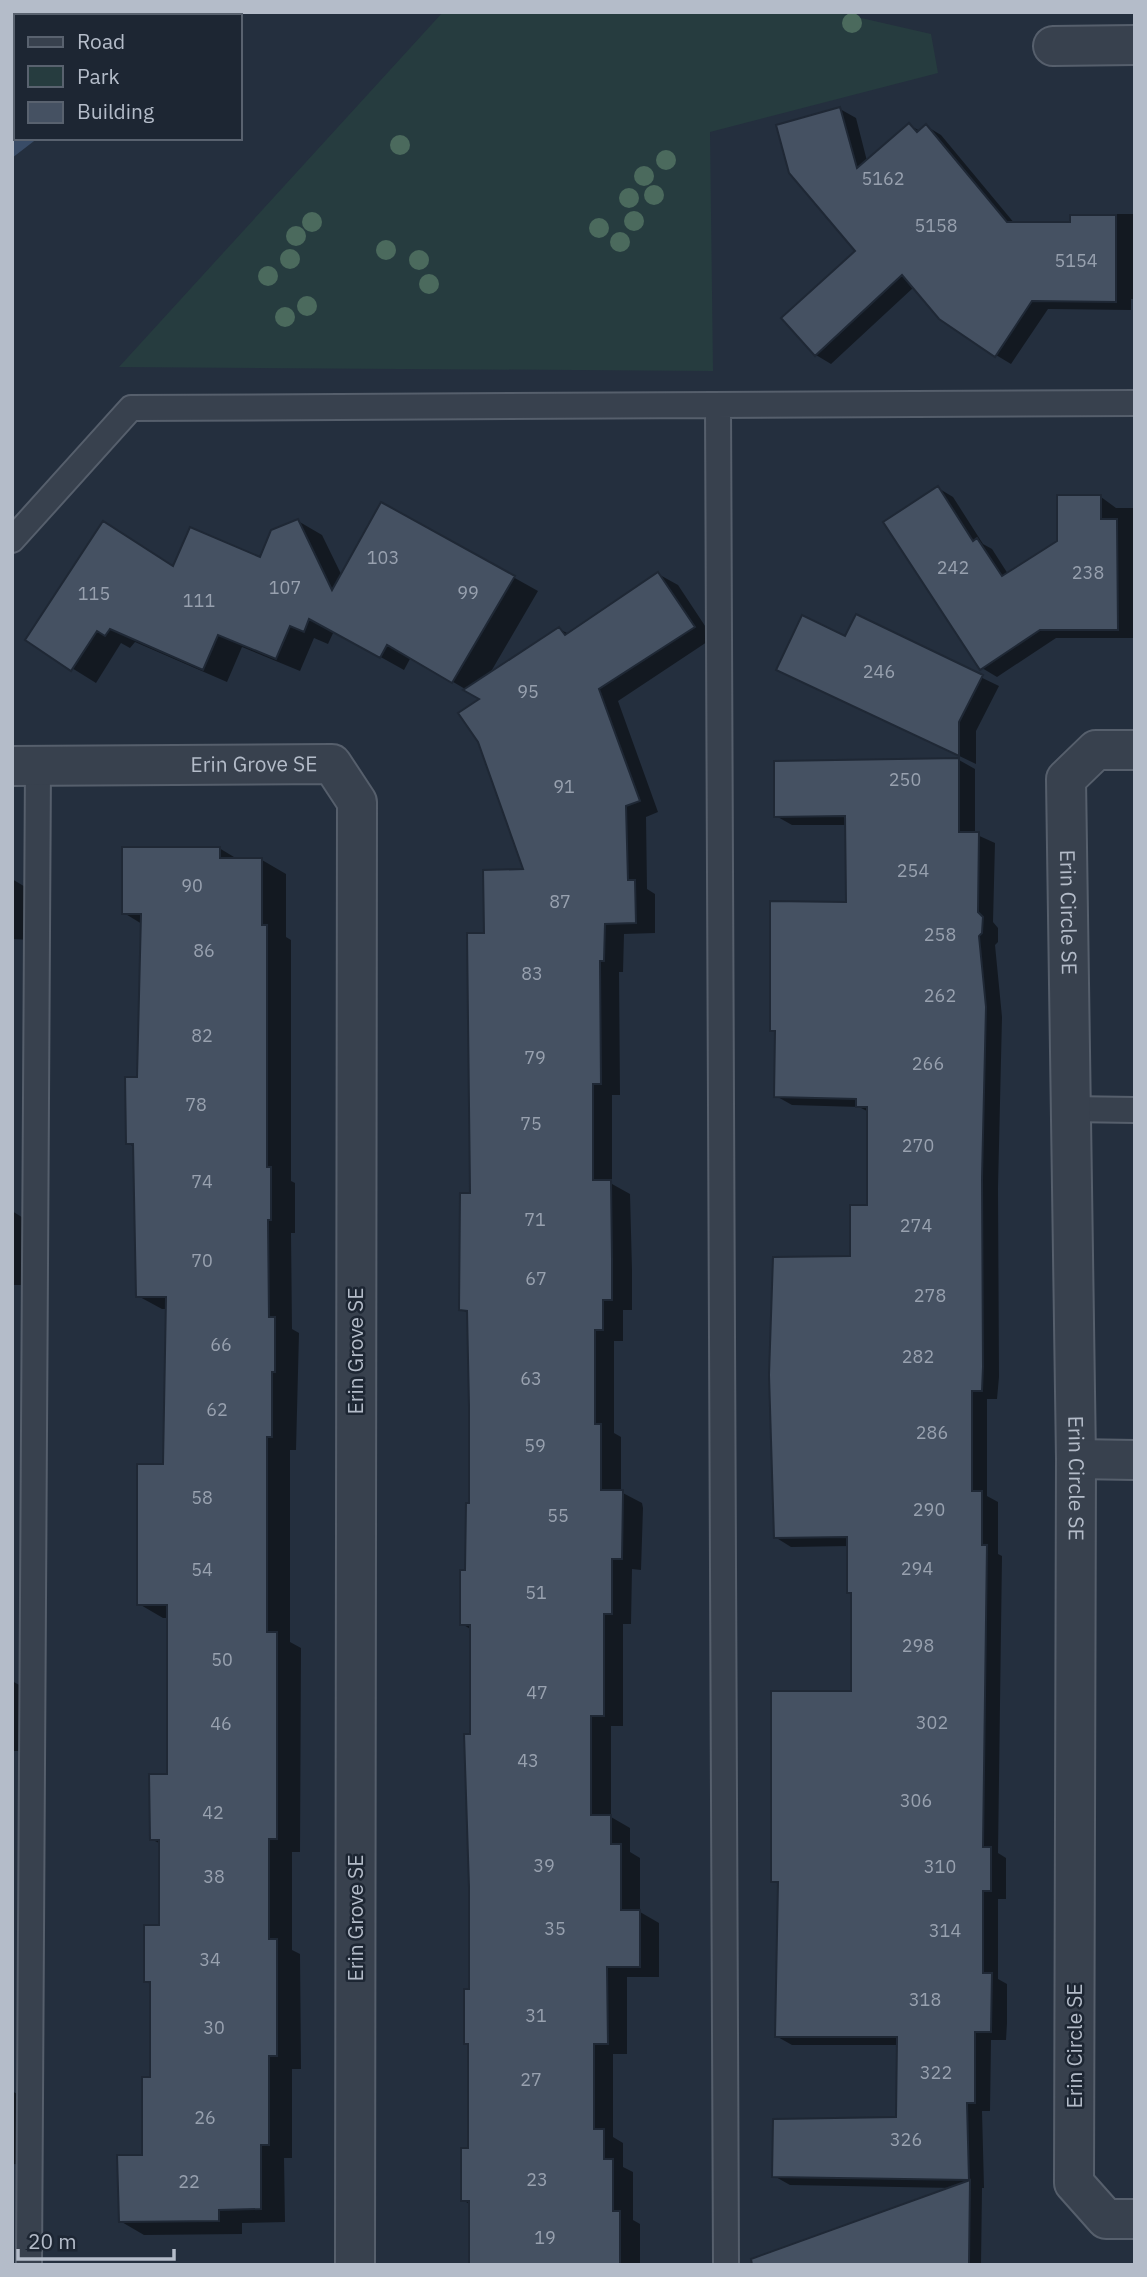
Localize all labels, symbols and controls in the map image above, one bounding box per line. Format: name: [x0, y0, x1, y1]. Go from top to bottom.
legend: [14, 14, 242, 140]
text: Road: [77, 27, 125, 55]
text: Park: [77, 62, 120, 90]
text: Building: [77, 97, 154, 125]
house number: 5162: [861, 167, 905, 190]
house number: 5158: [914, 214, 958, 237]
house number: 5154: [1054, 249, 1098, 272]
house number: 103: [367, 546, 399, 569]
house number: 242: [937, 556, 969, 579]
house number: 238: [1072, 561, 1104, 584]
house number: 107: [269, 576, 301, 599]
house number: 99: [457, 581, 479, 604]
house number: 115: [78, 582, 110, 605]
house number: 111: [183, 589, 215, 612]
house number: 246: [863, 660, 895, 683]
house number: 95: [517, 680, 539, 703]
street label: Erin Grove SE: [190, 749, 318, 778]
house number: 250: [889, 768, 921, 791]
house number: 91: [553, 775, 575, 798]
street label: Erin Circle SE: [1054, 849, 1084, 975]
house number: 254: [897, 859, 929, 882]
house number: 90: [181, 874, 203, 897]
house number: 87: [549, 890, 571, 913]
house number: 258: [924, 923, 956, 946]
house number: 86: [193, 939, 215, 962]
house number: 83: [521, 962, 543, 985]
house number: 262: [924, 984, 956, 1007]
house number: 82: [191, 1024, 213, 1047]
house number: 79: [524, 1046, 546, 1069]
house number: 266: [912, 1052, 944, 1075]
house number: 78: [185, 1093, 207, 1116]
house number: 75: [520, 1112, 542, 1135]
house number: 270: [902, 1134, 934, 1157]
house number: 74: [191, 1170, 213, 1193]
house number: 71: [524, 1208, 546, 1231]
house number: 274: [900, 1214, 932, 1237]
house number: 70: [191, 1249, 213, 1272]
house number: 67: [525, 1267, 547, 1290]
house number: 278: [914, 1284, 946, 1307]
street label: Erin Grove SE: [341, 1288, 369, 1414]
house number: 66: [210, 1333, 232, 1356]
house number: 282: [902, 1345, 934, 1368]
house number: 63: [520, 1367, 542, 1390]
house number: 62: [206, 1398, 228, 1421]
street label: Erin Circle SE: [1062, 1415, 1091, 1541]
house number: 286: [916, 1421, 948, 1444]
house number: 59: [524, 1434, 546, 1457]
house number: 58: [191, 1486, 213, 1509]
house number: 290: [913, 1498, 945, 1521]
house number: 55: [547, 1504, 569, 1527]
house number: 294: [901, 1557, 933, 1580]
house number: 54: [191, 1558, 213, 1581]
house number: 51: [525, 1581, 547, 1604]
house number: 298: [902, 1634, 934, 1657]
house number: 50: [211, 1648, 233, 1671]
house number: 47: [526, 1681, 548, 1704]
house number: 302: [916, 1711, 948, 1734]
house number: 46: [210, 1712, 232, 1735]
house number: 43: [517, 1749, 539, 1772]
house number: 306: [900, 1789, 932, 1812]
house number: 42: [202, 1801, 224, 1824]
house number: 39: [533, 1854, 555, 1877]
street label: Erin Grove SE: [341, 1855, 369, 1981]
house number: 310: [924, 1855, 956, 1878]
house number: 38: [203, 1865, 225, 1888]
house number: 35: [544, 1917, 566, 1940]
house number: 314: [929, 1919, 961, 1942]
house number: 34: [199, 1948, 221, 1971]
street label: Erin Circle SE: [1060, 1983, 1088, 2109]
house number: 318: [909, 1988, 941, 2011]
house number: 31: [525, 2004, 547, 2027]
house number: 30: [203, 2016, 225, 2039]
house number: 322: [920, 2061, 952, 2084]
house number: 27: [520, 2068, 542, 2091]
house number: 26: [194, 2106, 216, 2129]
house number: 326: [890, 2128, 922, 2151]
house number: 23: [526, 2168, 548, 2191]
house number: 22: [178, 2170, 200, 2193]
scale bar: [18, 2218, 173, 2262]
house number: 19: [534, 2226, 556, 2249]
text: 20 m: [28, 2227, 77, 2255]

